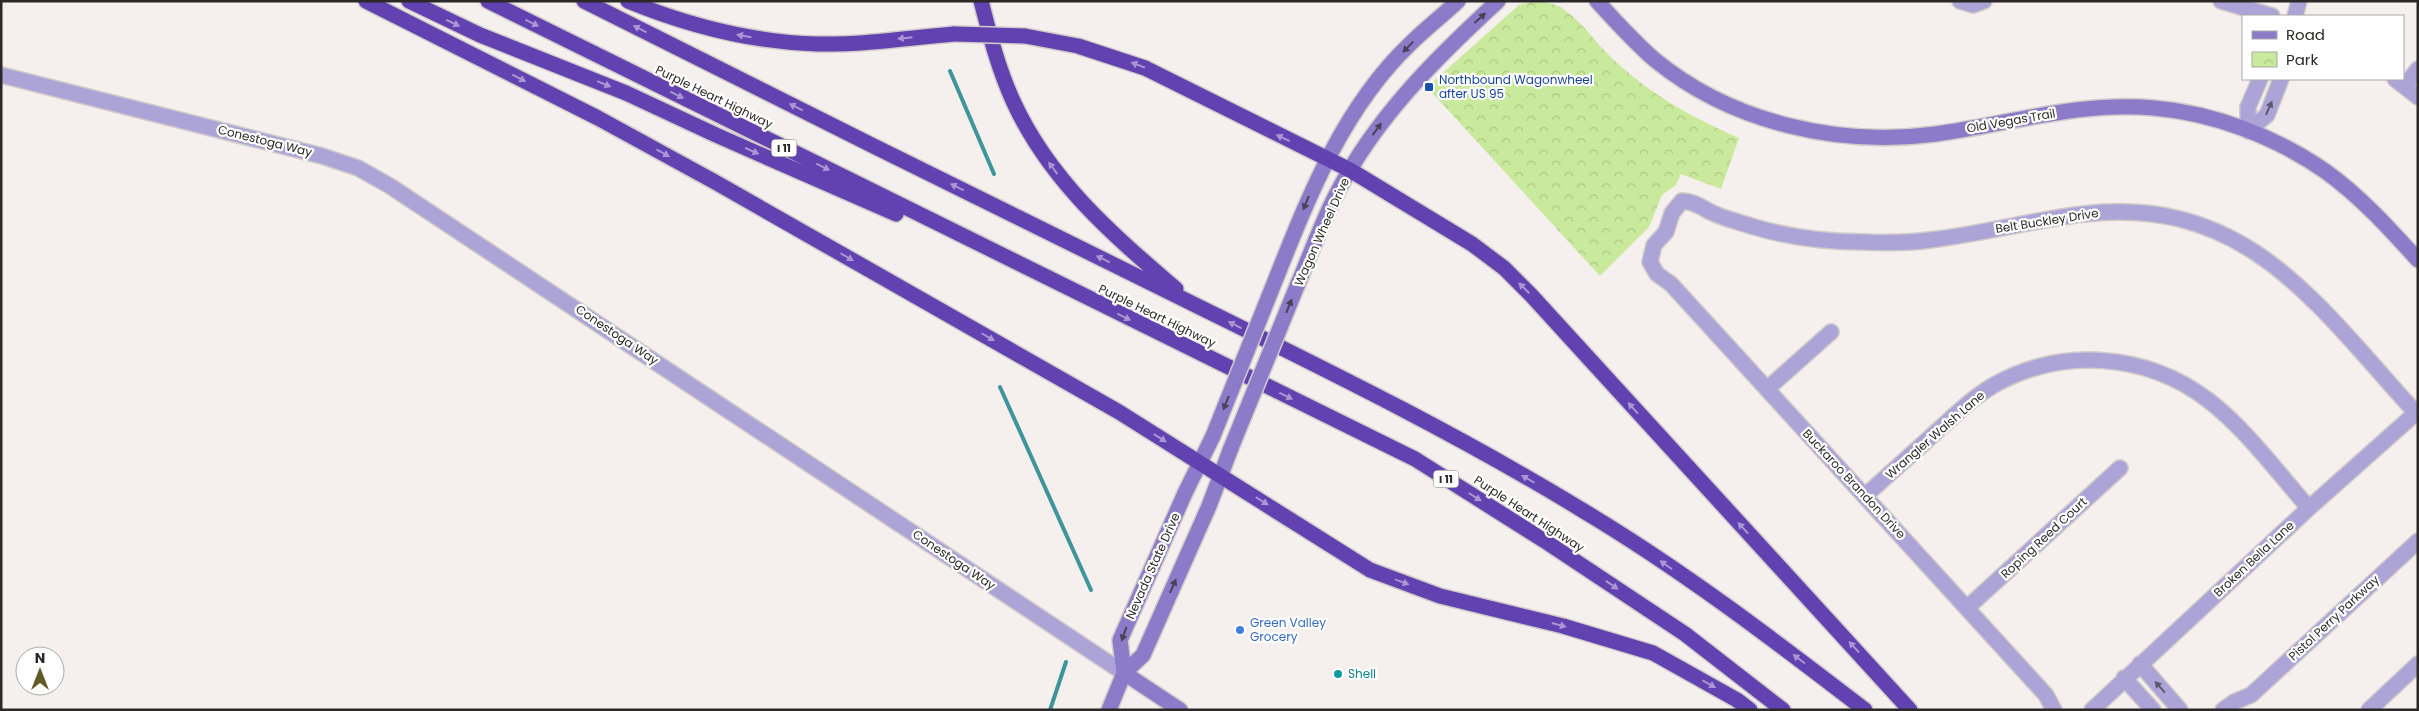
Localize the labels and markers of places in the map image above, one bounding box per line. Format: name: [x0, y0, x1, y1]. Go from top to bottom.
place label: Northbound Wagonwheel after US 95: [1439, 71, 1593, 102]
marker: Northbound Wagonwheel after US 95: [1423, 81, 1435, 93]
place label: Green Valley Grocery: [1250, 614, 1326, 645]
marker: Green Valley Grocery: [1234, 624, 1246, 636]
place label: Shell: [1348, 665, 1376, 682]
marker: Shell: [1332, 668, 1344, 680]

